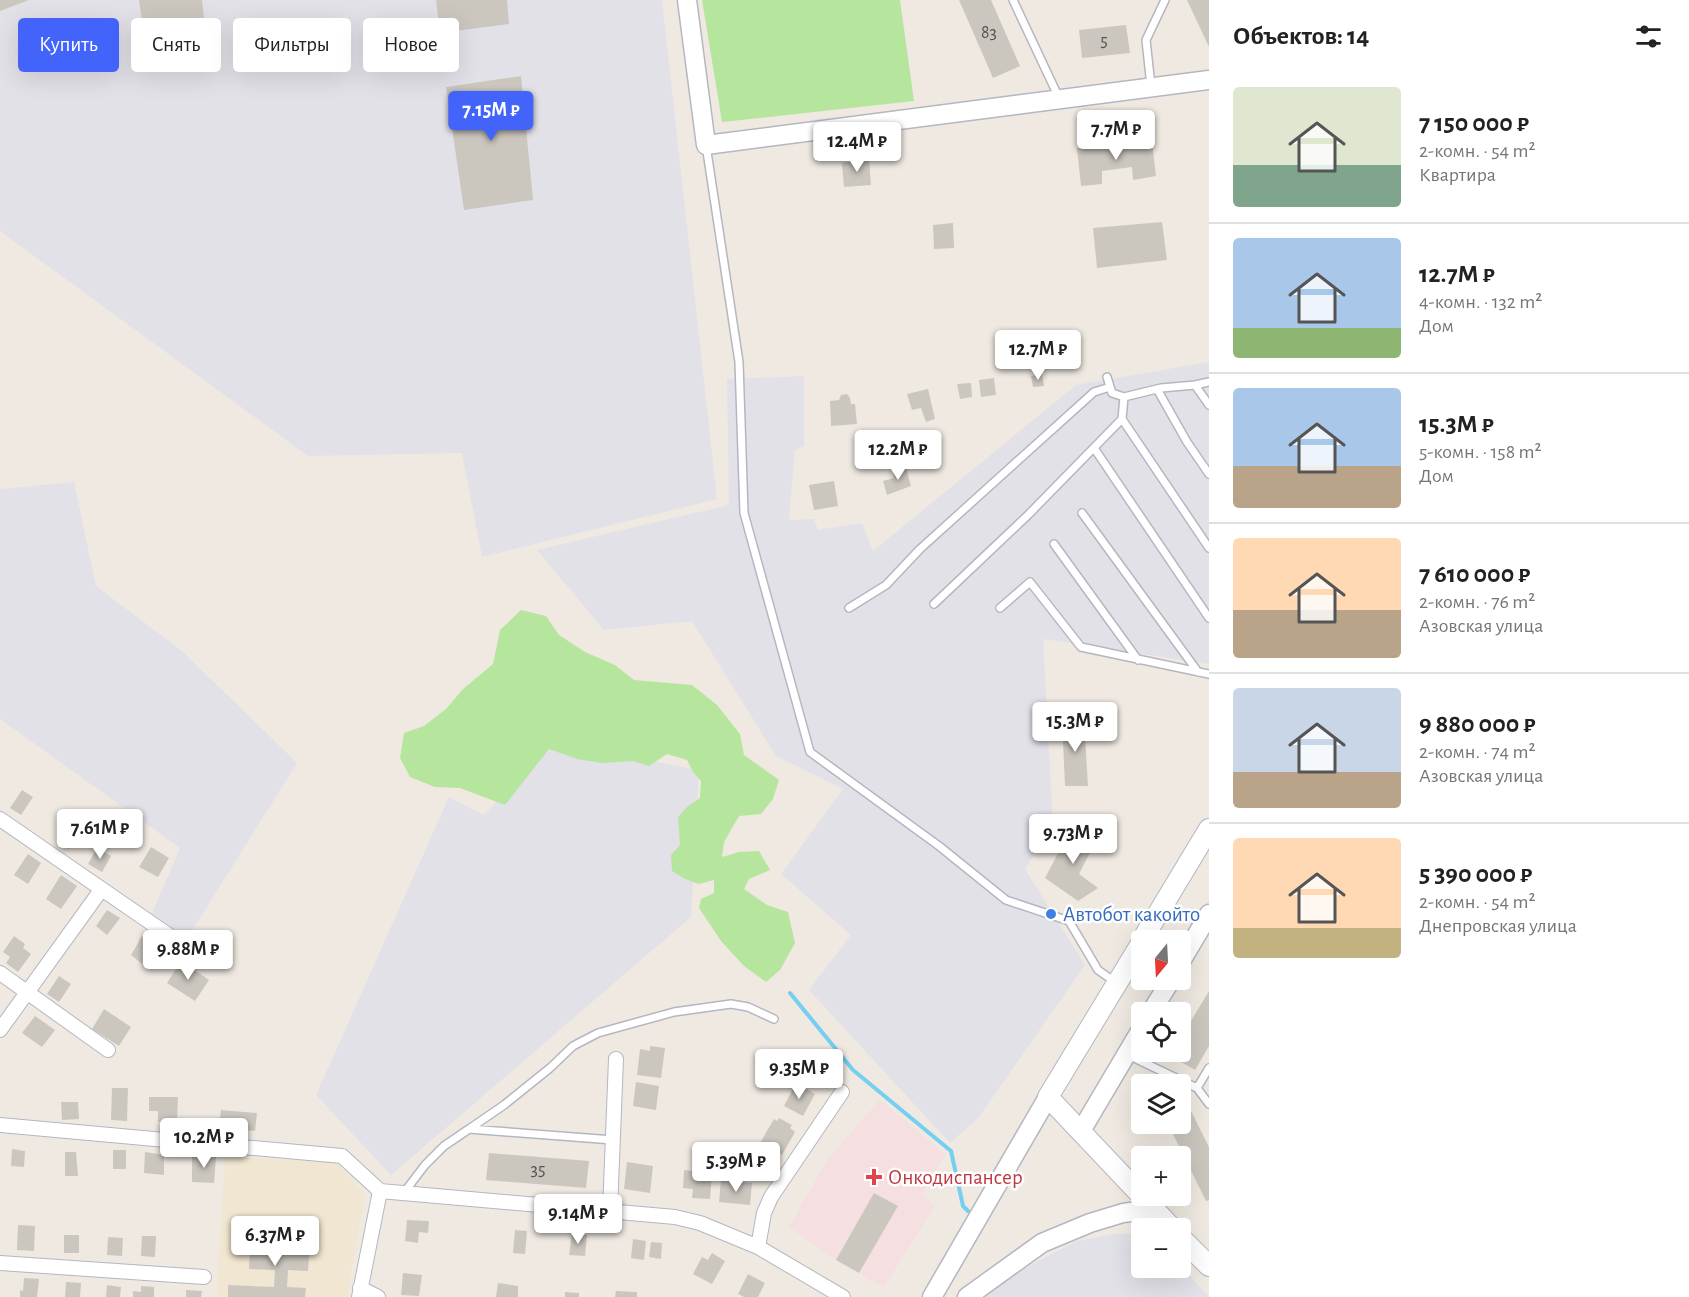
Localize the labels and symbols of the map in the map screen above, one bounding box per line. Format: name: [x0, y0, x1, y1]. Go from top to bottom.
house number: 83: [981, 24, 997, 42]
house number: 5: [1100, 32, 1108, 50]
pin: 7.15M ₽: [436, 91, 546, 142]
pin: 7.7M ₽: [1067, 110, 1165, 161]
pin: 12.4M ₽: [802, 122, 912, 173]
pin: 12.7M ₽: [983, 330, 1093, 381]
pin: 12.2M ₽: [843, 430, 953, 481]
pin: 15.3M ₽: [1020, 702, 1130, 753]
pin: 7.61M ₽: [45, 809, 155, 860]
pin: 9.73M ₽: [1018, 814, 1128, 865]
place label: Автобот какойто: [1063, 904, 1200, 925]
marker: Автобот какойто: [1044, 907, 1058, 921]
pin: 9.88M ₽: [133, 930, 243, 981]
north arrow: [1131, 930, 1191, 990]
pin: 9.35M ₽: [744, 1049, 854, 1100]
pin: 10.2M ₽: [149, 1118, 259, 1169]
pin: 5.39M ₽: [681, 1142, 791, 1193]
house number: 35: [531, 1161, 545, 1179]
place label: Онкодиспансер: [888, 1167, 1023, 1188]
marker: Онкодиспансер: [865, 1168, 883, 1186]
pin: 9.14M ₽: [523, 1194, 633, 1245]
pin: 6.37M ₽: [220, 1216, 330, 1267]

